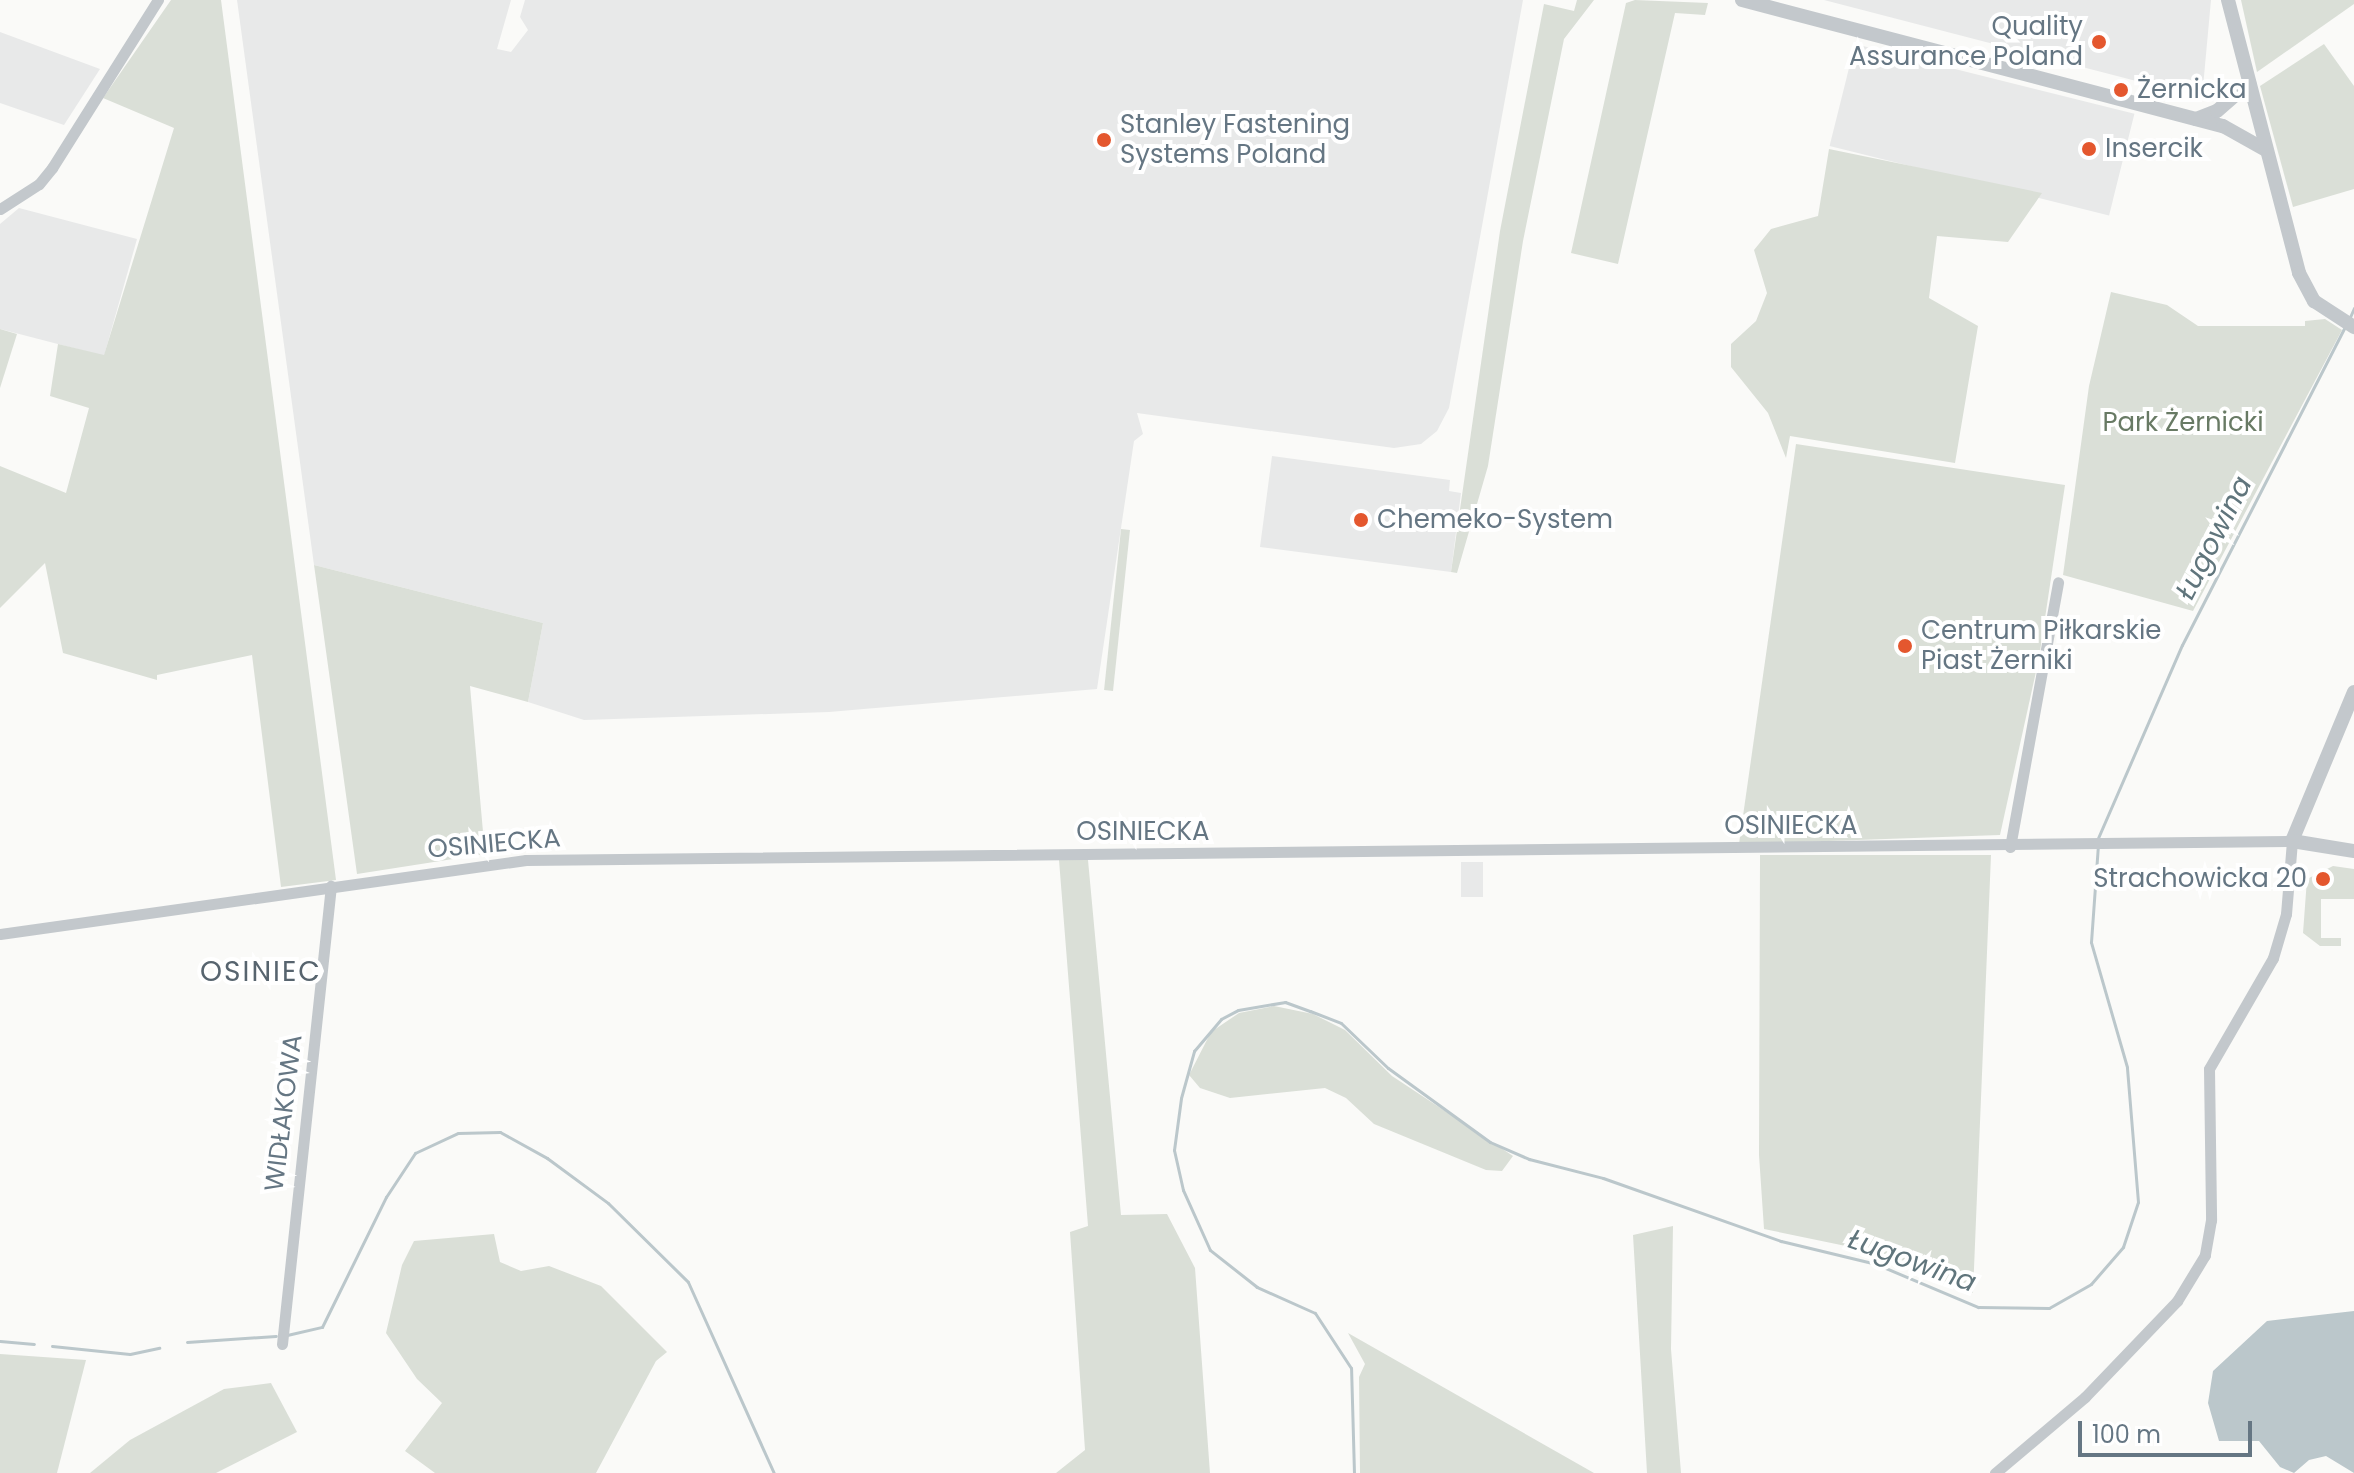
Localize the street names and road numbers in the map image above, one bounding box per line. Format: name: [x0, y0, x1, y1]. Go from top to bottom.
street label: OSINIECKA: [1724, 810, 1858, 842]
street label: OSINIECKA: [1076, 816, 1210, 848]
street label: OSINIECKA: [426, 823, 562, 865]
street label: WIDŁAKOWA: [259, 1033, 309, 1193]

